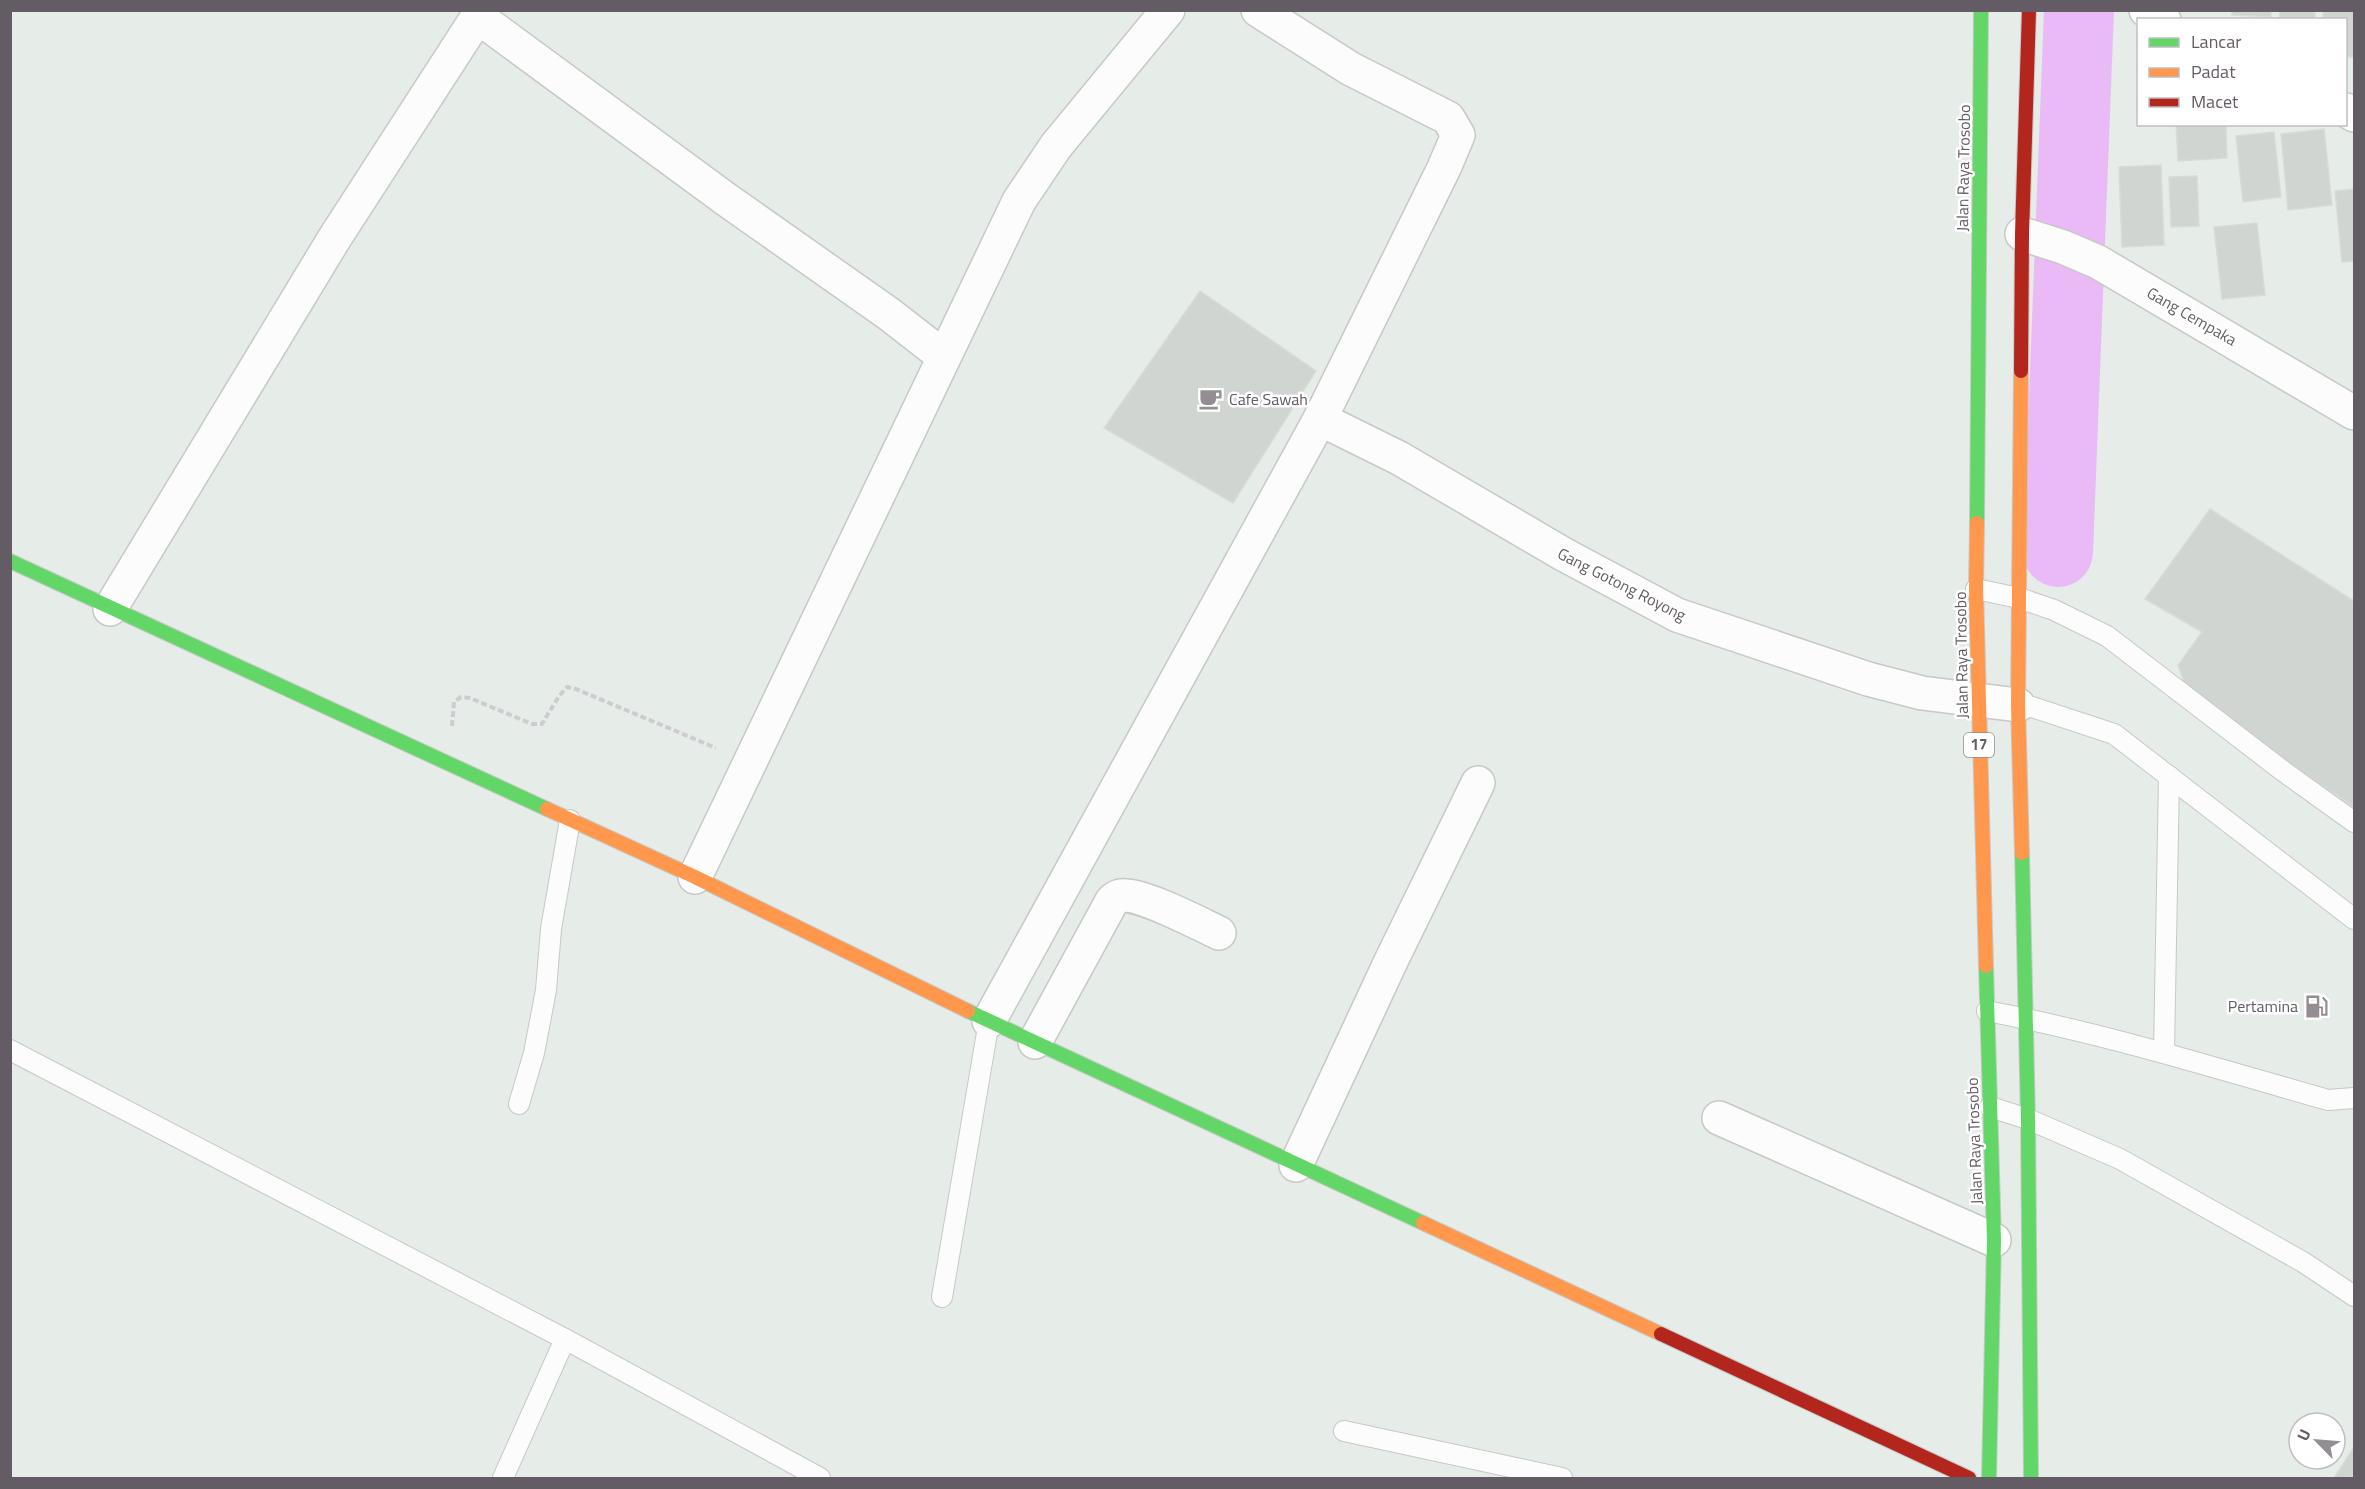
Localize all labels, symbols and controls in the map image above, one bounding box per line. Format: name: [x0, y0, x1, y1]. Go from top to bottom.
legend: [2137, 18, 2347, 126]
text: Lancar: [2191, 28, 2241, 55]
text: Padat: [2191, 58, 2236, 85]
text: Macet: [2191, 88, 2239, 115]
street label: Jalan Raya Trosobo: [1950, 104, 1976, 232]
street label: Gang Cempaka: [2143, 281, 2241, 351]
cafe icon: Cafe Sawah: [1198, 386, 1224, 412]
place label: Cafe Sawah: [1229, 387, 1308, 411]
street label: Gang Gotong Royong: [1553, 541, 1691, 627]
street label: Jalan Raya Trosobo: [1948, 591, 1974, 719]
road number: 17: [1964, 733, 1994, 757]
fuel station icon: Pertamina: [2303, 993, 2329, 1019]
place label: Pertamina: [2228, 994, 2298, 1018]
street label: Jalan Raya Trosobo: [1960, 1077, 1988, 1205]
north arrow: [2287, 1411, 2347, 1471]
text: U: [2290, 1425, 2316, 1444]

